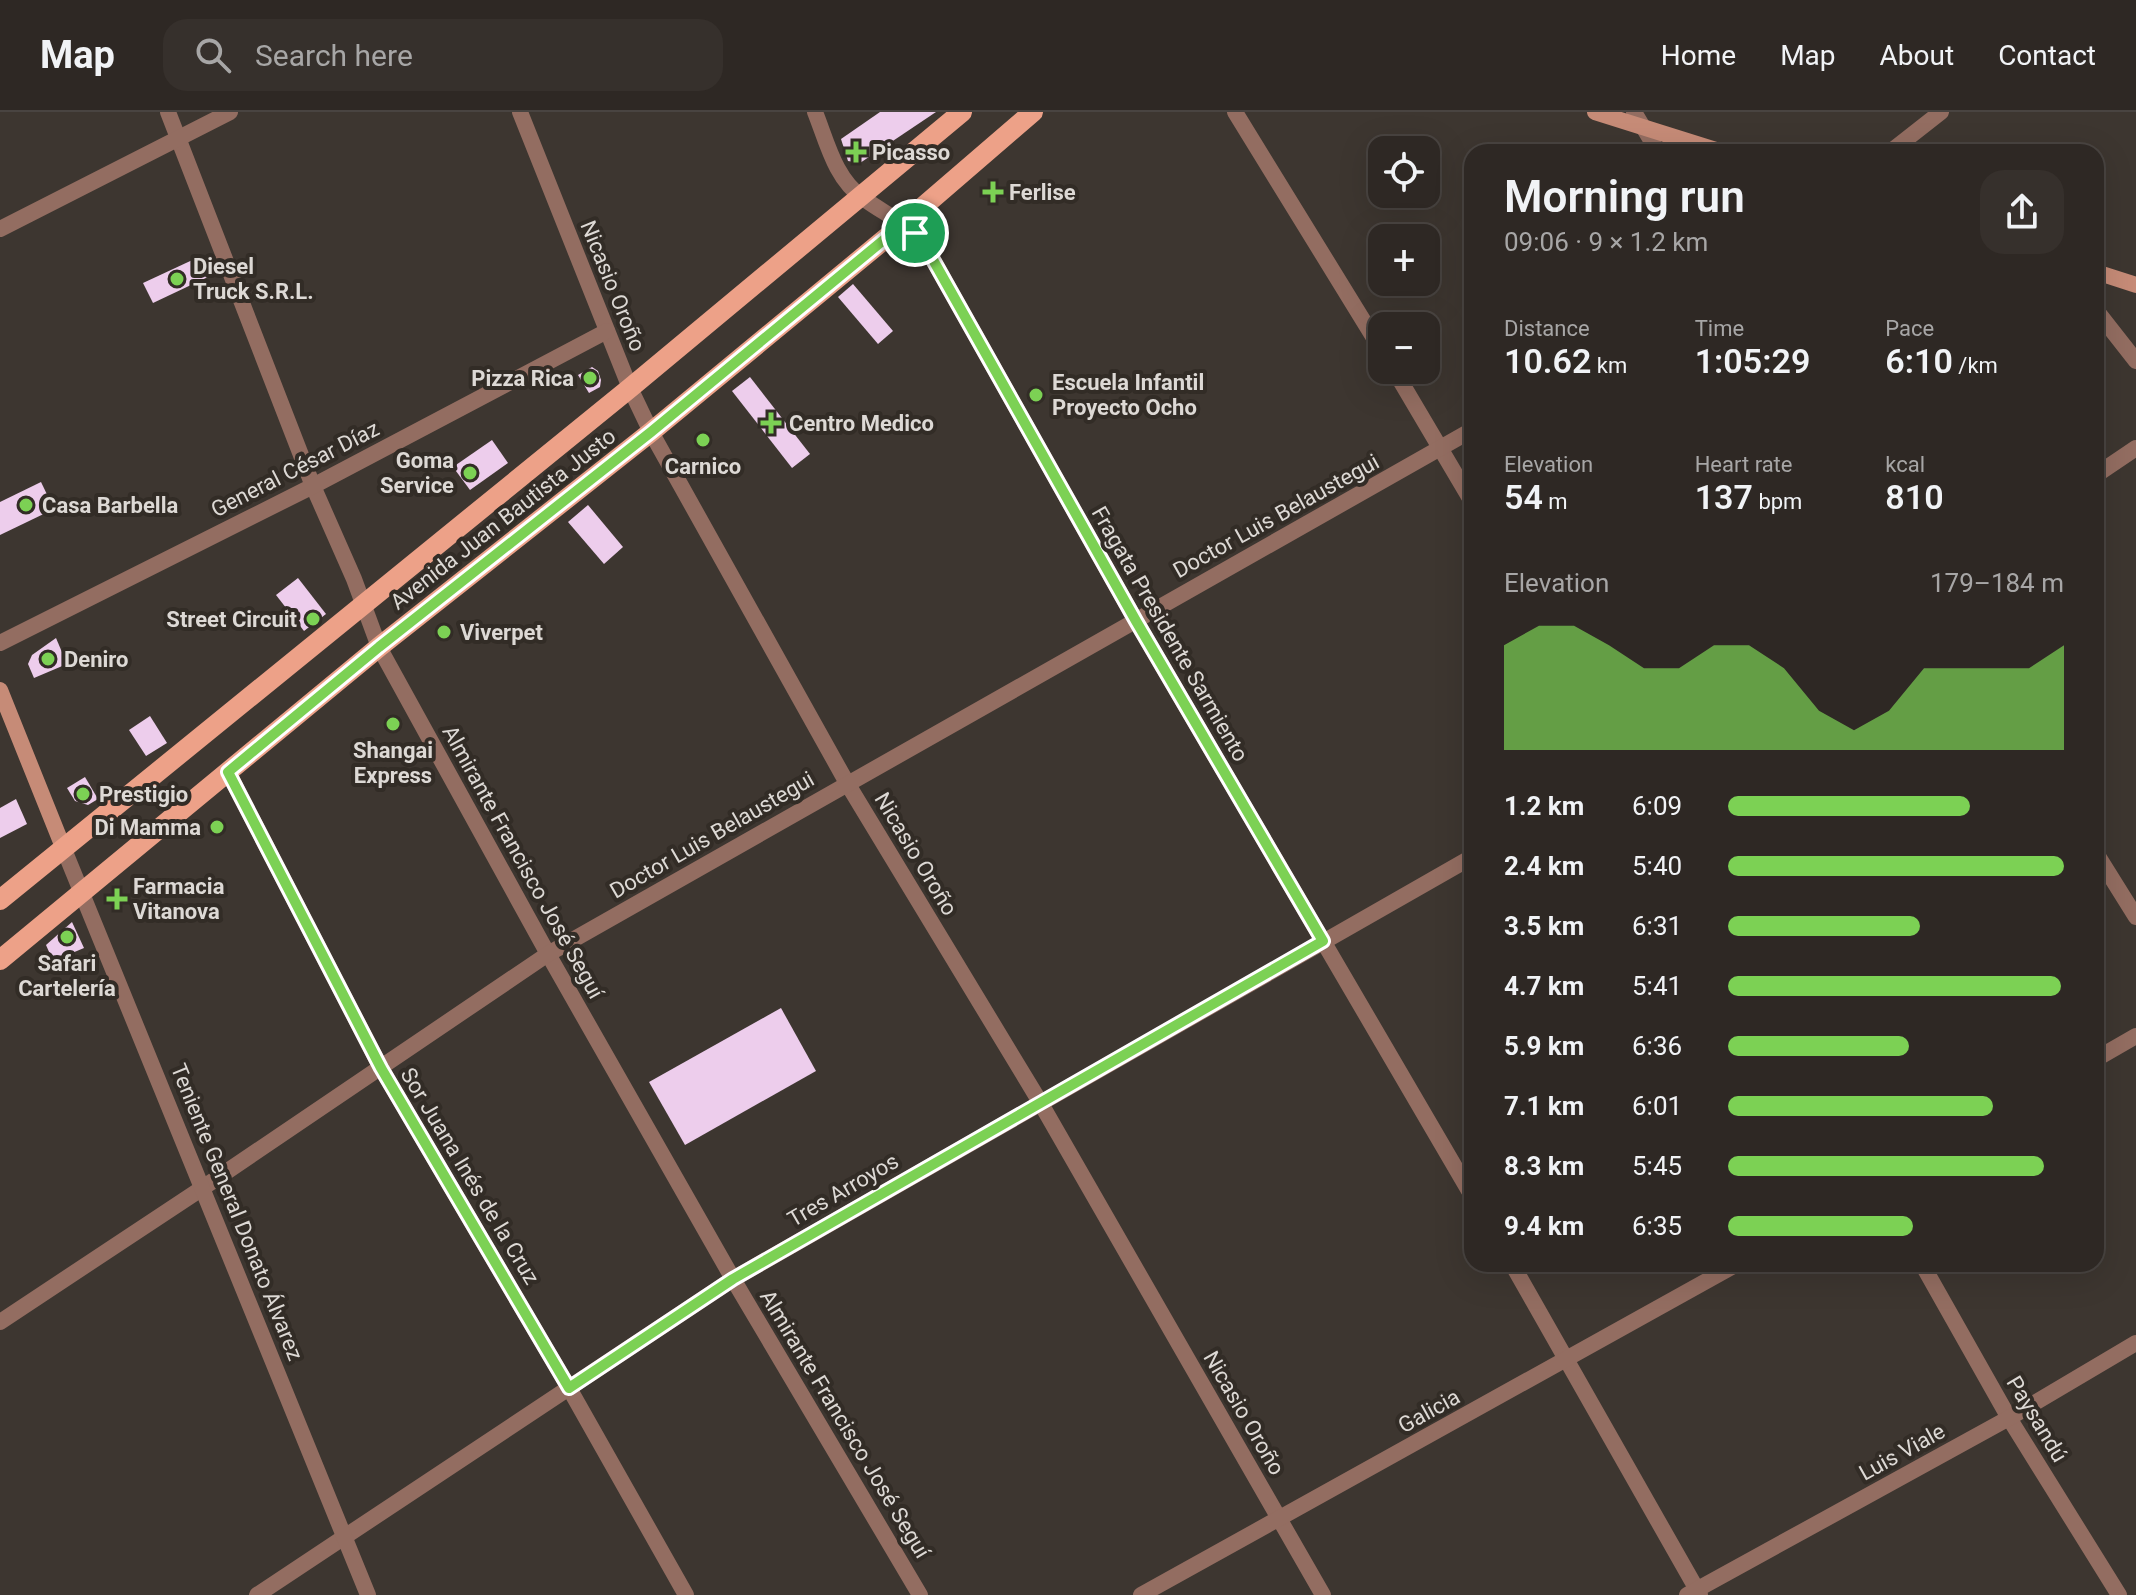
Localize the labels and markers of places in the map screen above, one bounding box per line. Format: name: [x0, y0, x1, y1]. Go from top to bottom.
place label: Picasso: [872, 140, 950, 165]
marker: Picasso: [847, 143, 865, 161]
place label: Ferlise: [1009, 180, 1076, 205]
marker: Ferlise: [984, 183, 1002, 201]
pin: [881, 199, 949, 267]
place label: Diesel Truck S.R.L.: [193, 254, 314, 304]
marker: Diesel Truck S.R.L.: [168, 270, 186, 288]
place label: Pizza Rica: [471, 366, 574, 391]
marker: Pizza Rica: [581, 369, 599, 387]
place label: Escuela Infantil Proyecto Ocho: [1052, 370, 1204, 420]
marker: Escuela Infantil Proyecto Ocho: [1027, 386, 1045, 404]
place label: Centro Medico: [789, 411, 934, 436]
marker: Centro Medico: [760, 412, 782, 434]
marker: Carnico: [694, 431, 712, 449]
place label: Goma Service: [380, 448, 454, 498]
place label: Carnico: [665, 454, 741, 479]
marker: Goma Service: [461, 464, 479, 482]
place label: Casa Barbella: [42, 493, 178, 518]
marker: Casa Barbella: [17, 496, 35, 514]
place label: Street Circuit: [166, 607, 298, 632]
marker: Street Circuit: [304, 610, 322, 628]
place label: Viverpet: [460, 620, 543, 645]
marker: Viverpet: [435, 623, 453, 641]
place label: Deniro: [64, 647, 128, 672]
marker: Deniro: [39, 650, 57, 668]
marker: Shangai Express: [384, 715, 402, 733]
place label: Shangai Express: [353, 738, 433, 788]
place label: Prestigio: [99, 782, 188, 807]
marker: Prestigio: [74, 785, 92, 803]
place label: Di Mamma: [94, 815, 201, 840]
marker: Di Mamma: [208, 818, 226, 836]
place label: Farmacia Vitanova: [133, 874, 225, 924]
marker: Farmacia Vitanova: [108, 890, 126, 908]
marker: Safari Cartelería: [58, 928, 76, 946]
place label: Safari Cartelería: [18, 951, 116, 1001]

